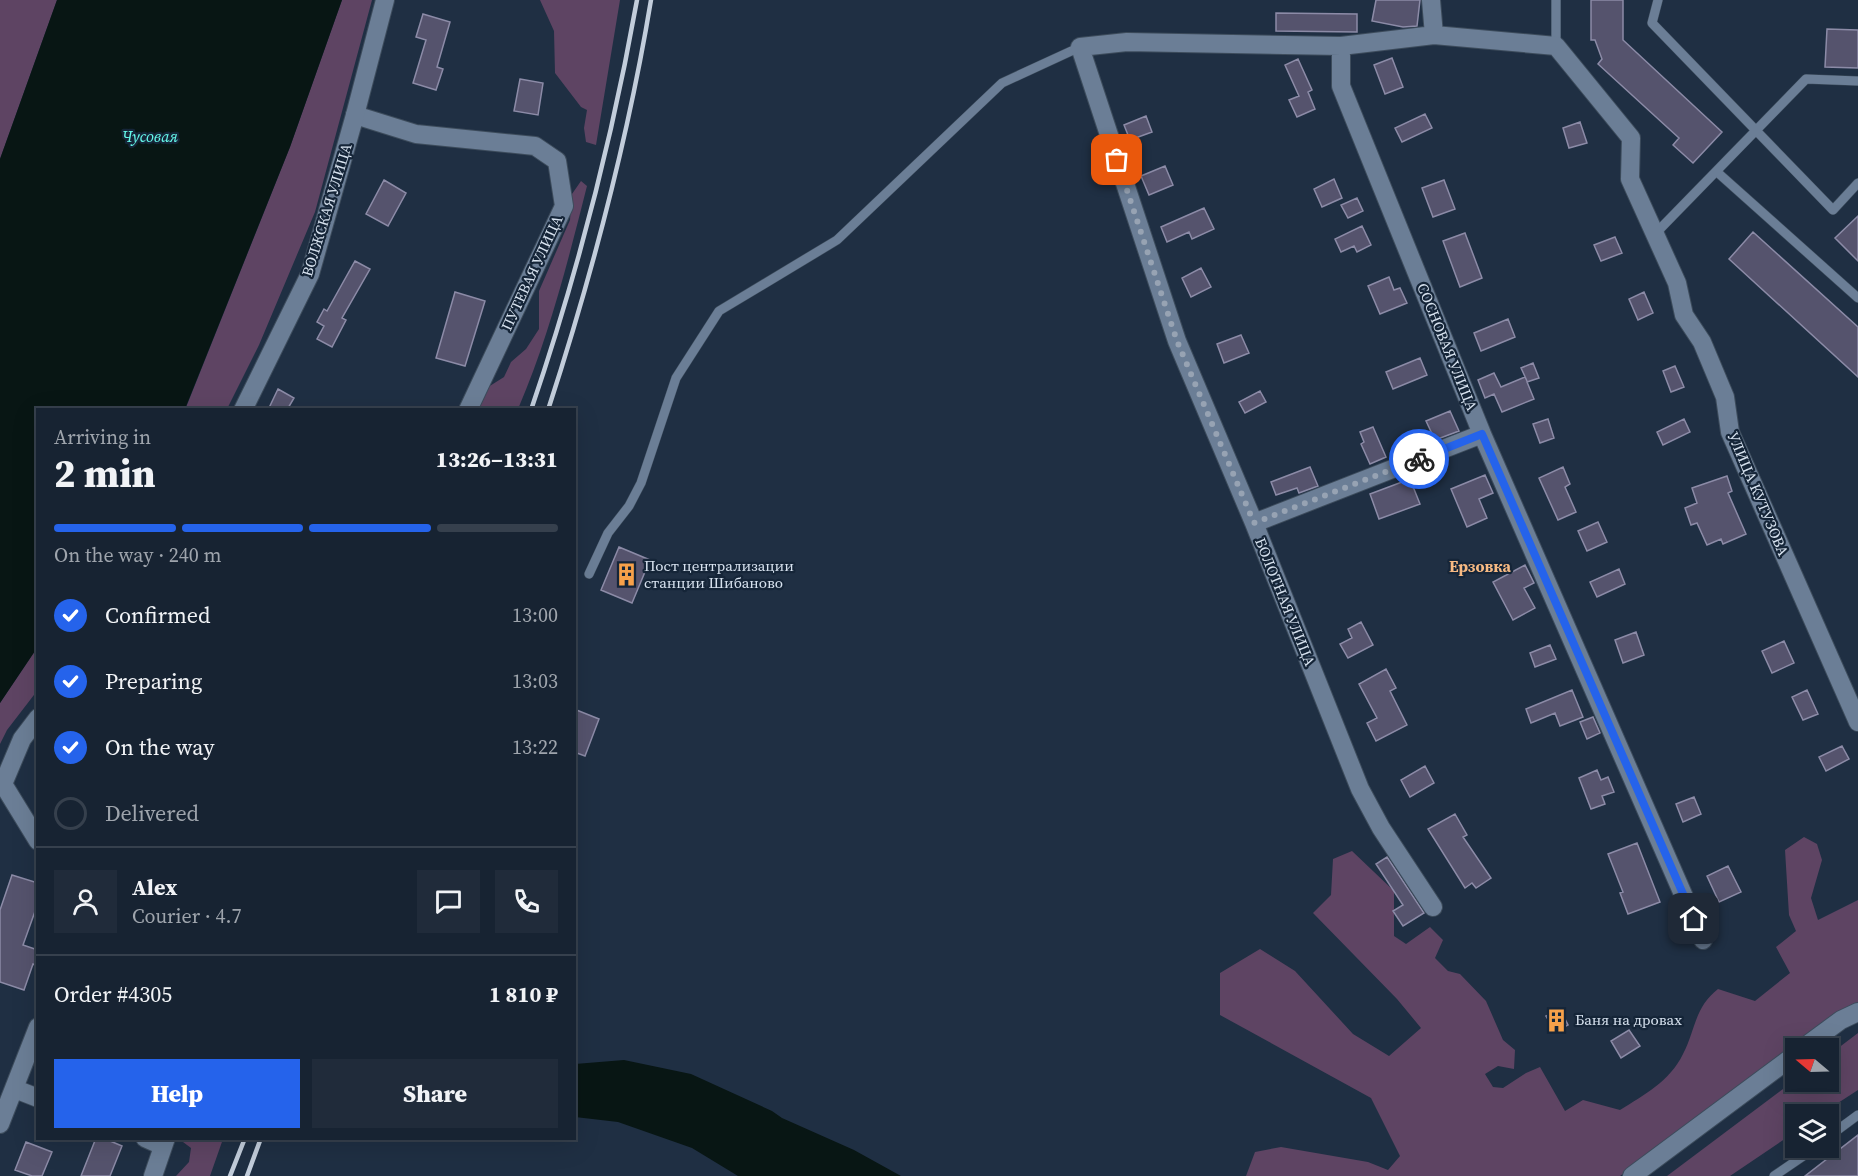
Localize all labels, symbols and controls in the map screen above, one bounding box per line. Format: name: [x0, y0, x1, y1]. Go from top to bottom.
water label: Чусовая: [122, 125, 178, 147]
pin: [1091, 134, 1142, 185]
street label: ВОЛЖСКАЯ УЛИЦА: [296, 141, 357, 279]
icon: bag: [1100, 143, 1133, 176]
street label: ПУТЕВАЯ УЛИЦА: [496, 212, 567, 334]
street label: СОСНОВАЯ УЛИЦА: [1412, 280, 1483, 414]
text: Arriving in: [54, 423, 151, 451]
courier: [1389, 429, 1449, 489]
street label: УЛИЦА КУТУЗОВА: [1723, 429, 1794, 559]
icon: bike: [1403, 443, 1436, 476]
text: 13:26–13:31: [436, 444, 558, 474]
text: 2 min: [54, 447, 156, 500]
street label: БОЛОТНАЯ УЛИЦА: [1250, 535, 1321, 669]
text: On the way · 240 m: [54, 541, 221, 569]
place label: Пост централизации станции Шибаново: [644, 555, 794, 593]
district label: Ерзовка: [1449, 555, 1511, 577]
building icon: Пост централизации станции Шибаново: [613, 562, 639, 588]
icon: check: [54, 599, 87, 632]
text: Confirmed: [105, 600, 210, 630]
text: 13:00: [512, 601, 558, 629]
icon: check: [54, 665, 87, 698]
text: Preparing: [105, 666, 202, 696]
text: 13:03: [512, 667, 558, 695]
icon: check: [54, 731, 87, 764]
text: On the way: [105, 732, 214, 762]
text: 13:22: [512, 733, 558, 761]
text: Delivered: [105, 798, 199, 828]
button: person: [54, 870, 117, 933]
button: chat: [417, 870, 480, 933]
button: phone: [495, 870, 558, 933]
text: Alex: [132, 872, 177, 902]
pin: [1668, 893, 1719, 944]
text: Courier · 4.7: [132, 902, 241, 930]
icon: home: [1677, 902, 1710, 935]
text: Order #4305: [54, 979, 172, 1009]
text: 1 810 ₽: [489, 979, 558, 1009]
building icon: Баня на дровах: [1544, 1007, 1570, 1033]
place label: Баня на дровах: [1575, 1009, 1682, 1030]
north arrow: [1785, 1038, 1839, 1092]
map controls: [1785, 1038, 1839, 1158]
button: Help: [54, 1059, 300, 1128]
button: Share: [312, 1059, 558, 1128]
button: layers: [1785, 1104, 1839, 1158]

